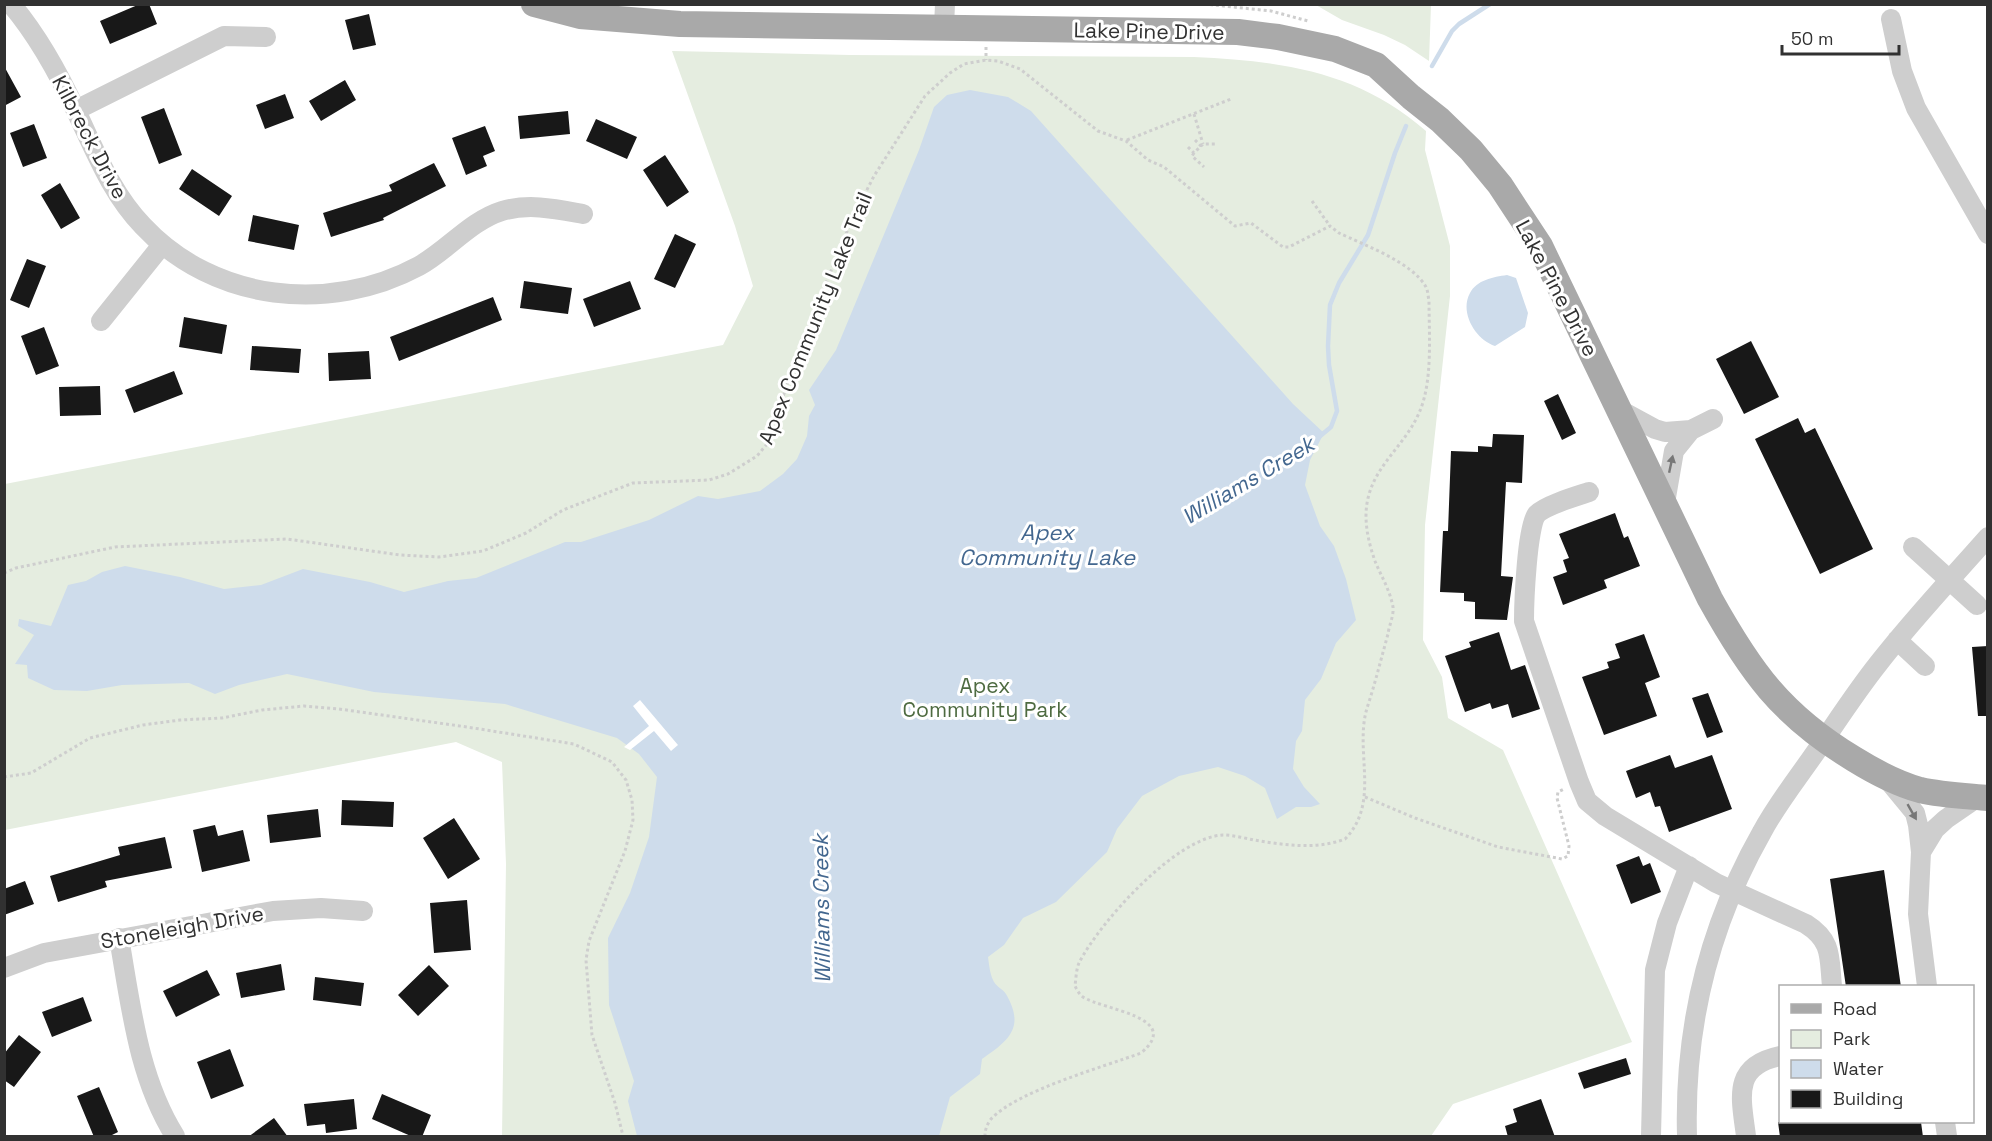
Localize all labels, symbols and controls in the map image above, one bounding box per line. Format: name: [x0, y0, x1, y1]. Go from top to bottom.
street label: Lake Pine Drive: [1073, 16, 1225, 46]
scale bar: [1782, 18, 1899, 56]
text: 50 m: [1791, 27, 1833, 50]
street label: Kilbreck Drive: [46, 71, 134, 203]
street label: Apex Community Lake Trail: [752, 188, 878, 448]
street label: Lake Pine Drive: [1510, 215, 1604, 361]
water label: Williams Creek: [1177, 428, 1321, 531]
one-way arrow: [1667, 454, 1677, 473]
water label: Apex Community Lake: [959, 518, 1136, 571]
park label: Apex Community Park: [903, 672, 1067, 723]
one-way arrow: [1907, 804, 1917, 821]
water label: Williams Creek: [806, 832, 836, 984]
street label: Stoneleigh Drive: [98, 899, 266, 955]
legend: [1779, 985, 1974, 1123]
text: Road: [1833, 997, 1877, 1020]
text: Park: [1833, 1027, 1871, 1050]
text: Water: [1833, 1057, 1884, 1080]
text: Building: [1833, 1087, 1903, 1110]

